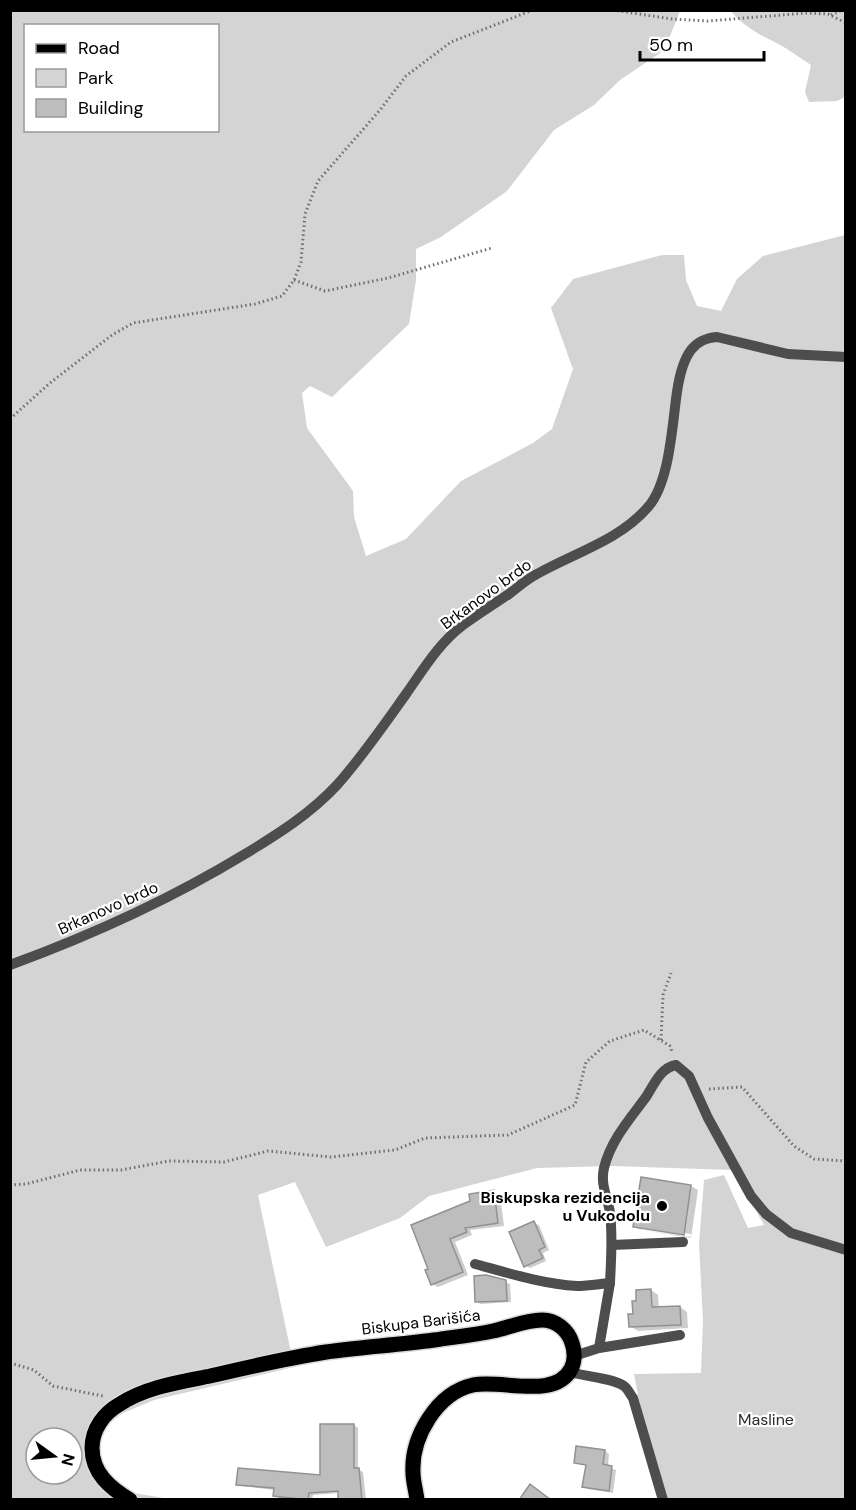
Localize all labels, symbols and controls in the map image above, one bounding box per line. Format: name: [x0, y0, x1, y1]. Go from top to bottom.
legend: [24, 24, 219, 132]
scale bar: [640, 24, 764, 62]
text: 50 m: [649, 33, 693, 57]
text: Road: [78, 36, 120, 60]
text: Park: [78, 66, 114, 90]
text: Building: [78, 96, 143, 120]
street label: Brkanovo brdo: [436, 554, 536, 634]
street label: Brkanovo brdo: [55, 877, 161, 939]
place label: Biskupska rezidencija u Vukodolu: [481, 1187, 650, 1226]
marker: Biskupska rezidencija u Vukodolu: [655, 1199, 669, 1213]
street label: Biskupa Barišića: [360, 1304, 482, 1340]
park label: Masline: [738, 1409, 794, 1430]
north arrow: [24, 1426, 84, 1486]
text: N: [56, 1451, 80, 1468]

